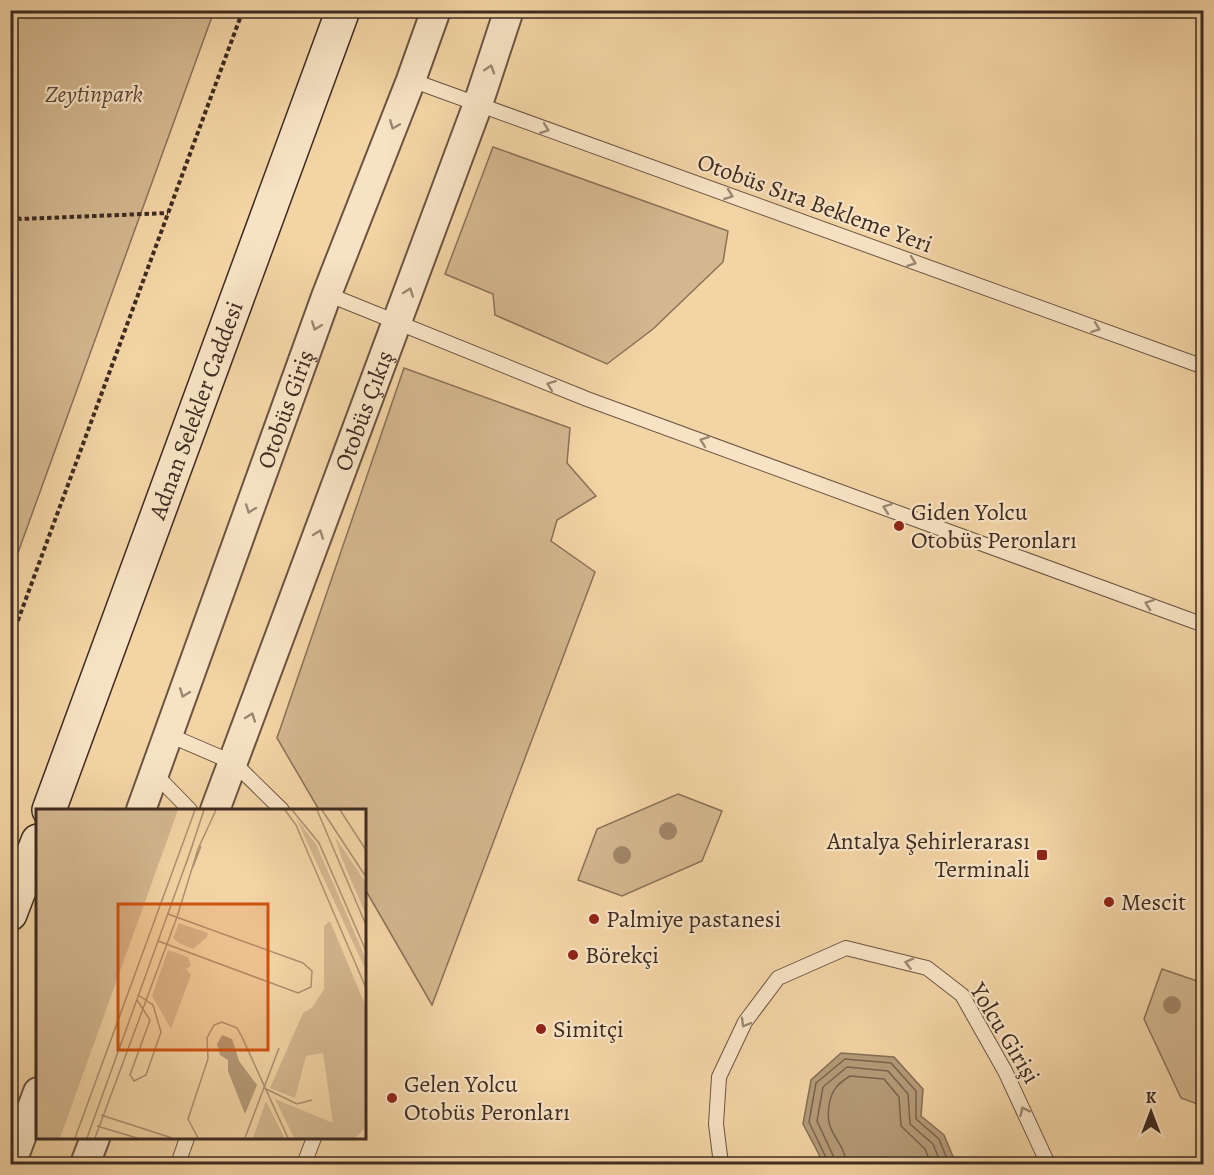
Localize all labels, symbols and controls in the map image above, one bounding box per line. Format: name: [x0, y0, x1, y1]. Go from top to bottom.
one-way arrow: [482, 64, 495, 75]
park label: Zeytinpark: [45, 78, 143, 110]
one-way arrow: [389, 118, 401, 129]
one-way arrow: [539, 122, 550, 135]
street label: Otobüs Sıra Bekleme Yeri: [693, 146, 937, 260]
one-way arrow: [723, 188, 734, 201]
one-way arrow: [906, 254, 917, 267]
one-way arrow: [401, 287, 414, 298]
street label: Adnan Selekler Caddesi: [141, 297, 251, 525]
one-way arrow: [310, 320, 323, 331]
one-way arrow: [1090, 320, 1100, 333]
street label: Otobüs Giriş: [249, 345, 322, 473]
street label: Otobüs Çıkış: [327, 346, 401, 476]
one-way arrow: [546, 380, 557, 392]
one-way arrow: [699, 435, 710, 448]
place label: Giden Yolcu Otobüs Peronları: [911, 496, 1077, 556]
one-way arrow: [244, 503, 257, 514]
one-way arrow: [882, 503, 893, 515]
marker: Giden Yolcu Otobüs Peronları: [892, 519, 906, 533]
one-way arrow: [311, 529, 324, 540]
one-way arrow: [1144, 599, 1154, 612]
one-way arrow: [178, 687, 191, 698]
one-way arrow: [243, 712, 256, 723]
inset map: [36, 809, 366, 1139]
place label: Antalya Şehirlerarası Terminali: [826, 825, 1030, 885]
marker: Antalya Şehirlerarası Terminali: [1035, 848, 1049, 862]
place label: Mescit: [1121, 886, 1186, 918]
marker: Mescit: [1102, 895, 1116, 909]
place label: Palmiye pastanesi: [606, 903, 781, 935]
marker: Palmiye pastanesi: [587, 912, 601, 926]
place label: Börekçi: [585, 939, 659, 971]
marker: Börekçi: [566, 948, 580, 962]
one-way arrow: [904, 958, 914, 971]
street label: Yolcu Girişi: [962, 976, 1048, 1089]
place label: Simitçi: [553, 1013, 624, 1045]
one-way arrow: [741, 1017, 752, 1027]
marker: Simitçi: [534, 1022, 548, 1036]
place label: Gelen Yolcu Otobüs Peronları: [404, 1068, 570, 1128]
north arrow: [1121, 1082, 1181, 1142]
text: K: [1146, 1087, 1157, 1109]
marker: Gelen Yolcu Otobüs Peronları: [385, 1091, 399, 1105]
one-way arrow: [1019, 1107, 1031, 1118]

